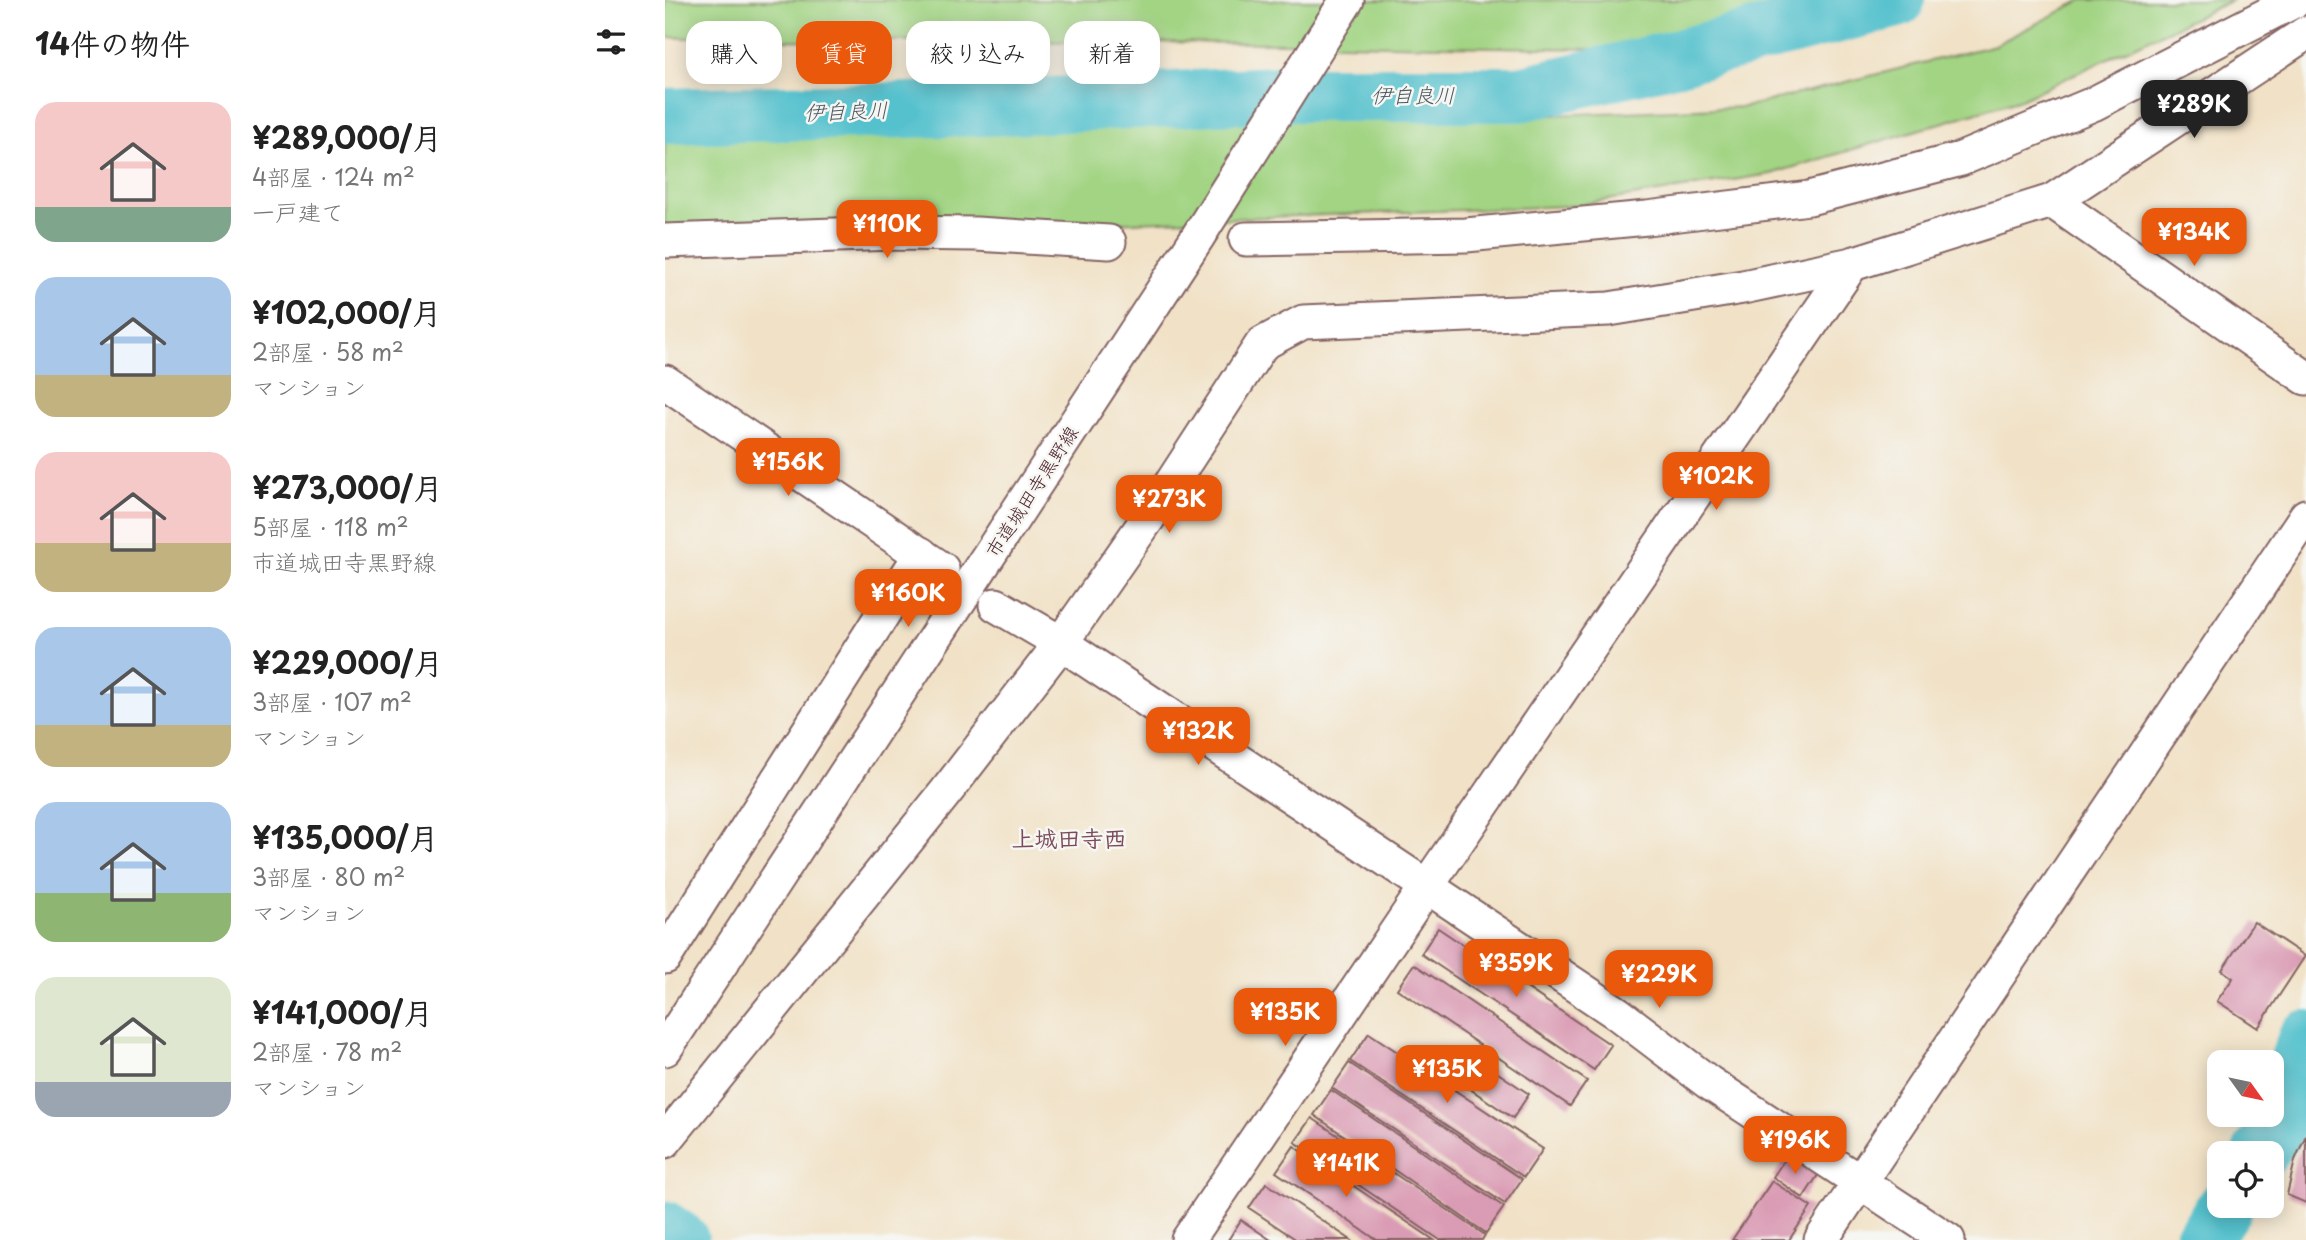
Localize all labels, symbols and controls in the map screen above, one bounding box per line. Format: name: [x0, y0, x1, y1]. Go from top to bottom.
text: 14件の物件: [35, 20, 190, 65]
chip: 購入: [686, 21, 782, 84]
chip: 賃貸: [796, 21, 892, 84]
chip: 絞り込み: [906, 21, 1050, 84]
chip: 新着: [1064, 21, 1160, 84]
icon: filters: [592, 23, 630, 61]
water label: 伊自良川: [1371, 78, 1455, 110]
pin: ¥289K: [2145, 80, 2243, 140]
text: ¥289K: [2157, 85, 2231, 120]
water label: 伊自良川: [803, 93, 889, 127]
text: ¥289,000/月: [252, 114, 442, 159]
icon: home: [91, 130, 175, 214]
text: 4部屋 · 124 m²: [252, 159, 415, 194]
text: 一戸建て: [252, 194, 344, 229]
pin: ¥110K: [838, 201, 936, 260]
text: ¥110K: [853, 205, 922, 240]
pin: ¥134K: [2145, 208, 2243, 268]
text: ¥134K: [2158, 213, 2230, 248]
text: ¥102,000/月: [252, 289, 442, 334]
icon: home: [91, 305, 175, 389]
text: 2部屋 · 58 m²: [252, 334, 404, 369]
text: マンション: [252, 369, 366, 404]
street label: 市道城田寺黒野線: [978, 420, 1084, 562]
pin: ¥156K: [739, 438, 837, 498]
text: ¥156K: [752, 443, 824, 478]
pin: ¥102K: [1667, 452, 1765, 512]
text: ¥102K: [1678, 457, 1754, 492]
text: ¥273,000/月: [252, 464, 443, 509]
pin: ¥273K: [1120, 476, 1218, 535]
icon: home: [91, 480, 175, 564]
text: ¥273K: [1132, 480, 1206, 515]
text: 5部屋 · 118 m²: [252, 509, 409, 544]
text: 市道城田寺黒野線: [252, 544, 436, 579]
pin: ¥160K: [859, 570, 957, 629]
text: ¥160K: [871, 574, 945, 609]
text: ¥229,000/月: [252, 639, 443, 684]
icon: home: [91, 655, 175, 739]
text: 3部屋 · 107 m²: [252, 684, 412, 719]
pin: ¥132K: [1149, 708, 1247, 767]
text: ¥132K: [1162, 712, 1234, 747]
text: マンション: [252, 719, 366, 754]
text: ¥135,000/月: [252, 814, 438, 859]
district label: 上城田寺西: [1012, 820, 1127, 855]
icon: home: [91, 830, 175, 914]
text: 3部屋 · 80 m²: [252, 859, 405, 894]
text: マンション: [252, 894, 366, 929]
pin: ¥359K: [1467, 940, 1565, 999]
text: ¥359K: [1479, 944, 1553, 979]
pin: ¥229K: [1610, 950, 1708, 1010]
text: ¥229K: [1621, 955, 1697, 990]
pin: ¥135K: [1236, 988, 1334, 1048]
text: ¥141,000/月: [252, 989, 433, 1034]
text: ¥135K: [1250, 993, 1320, 1028]
icon: home: [91, 1005, 175, 1089]
text: 2部屋 · 78 m²: [252, 1034, 402, 1069]
pin: ¥135K: [1398, 1046, 1496, 1105]
text: ¥135K: [1412, 1050, 1482, 1085]
north arrow: [2207, 1050, 2284, 1127]
map controls: [2207, 1050, 2284, 1218]
text: マンション: [252, 1069, 366, 1104]
pin: ¥196K: [1746, 1116, 1844, 1176]
text: ¥196K: [1760, 1121, 1830, 1156]
pin: ¥141K: [1297, 1140, 1395, 1199]
button: locate: [2207, 1141, 2284, 1218]
text: ¥141K: [1312, 1144, 1380, 1179]

